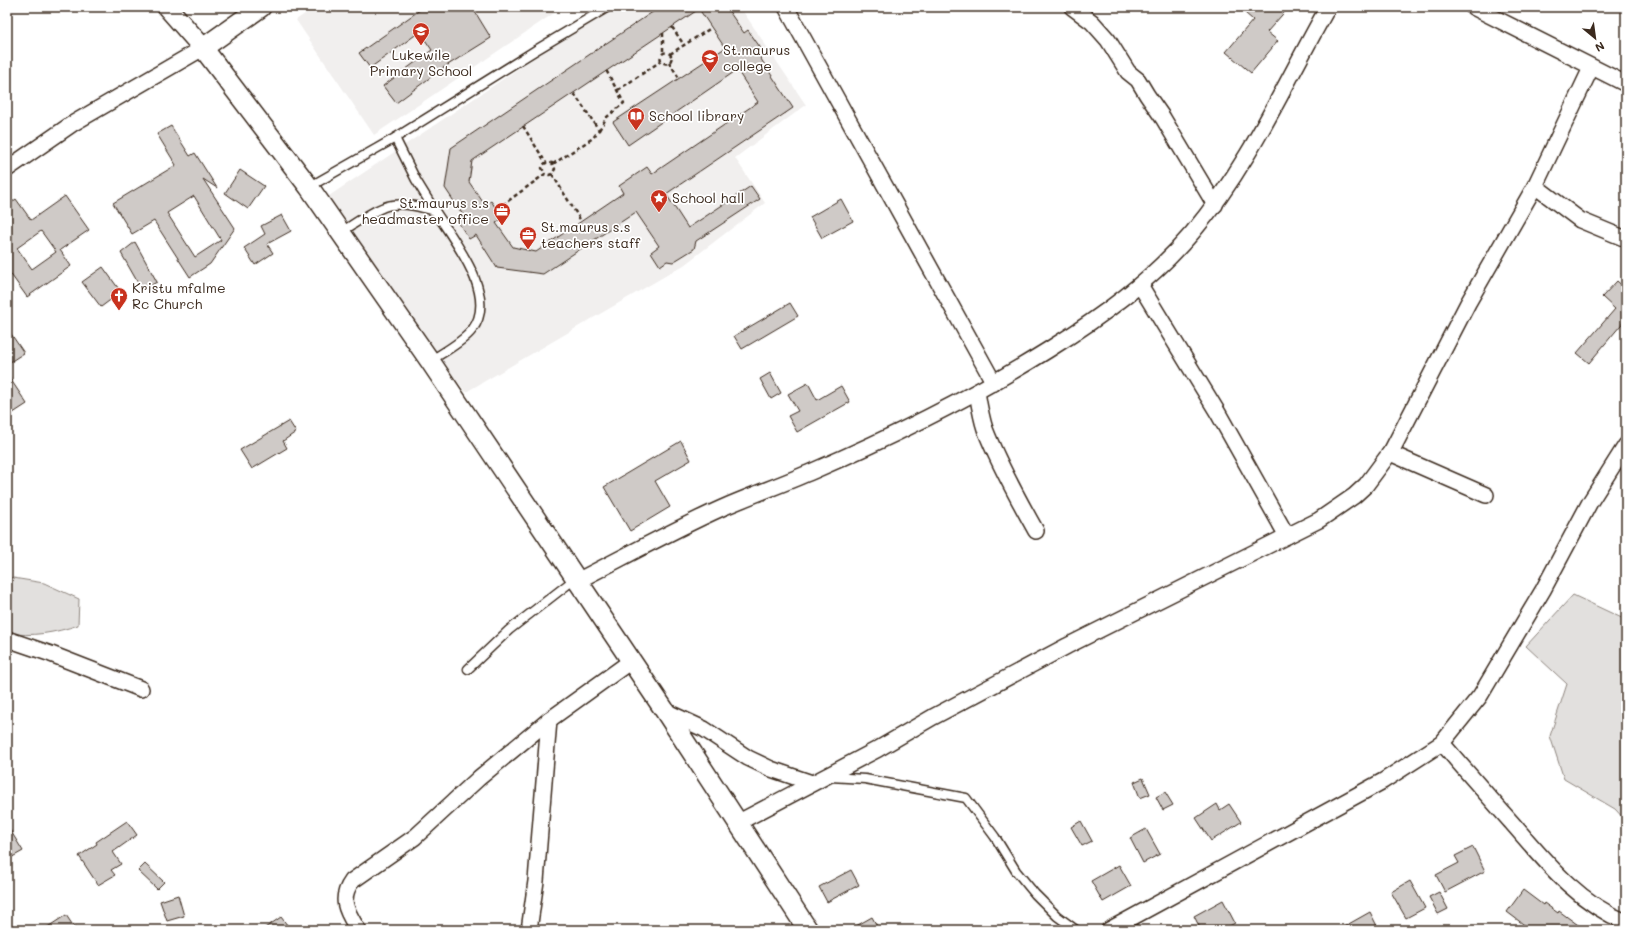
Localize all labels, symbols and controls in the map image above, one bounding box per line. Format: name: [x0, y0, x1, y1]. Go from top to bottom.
north arrow: [1575, 18, 1615, 58]
school or university icon: Lukewile Primary School: [411, 21, 431, 46]
text: N: [1593, 39, 1607, 56]
place label: St.maurus college: [723, 40, 790, 75]
place label: Lukewile Primary School: [370, 45, 472, 80]
school or university icon: St.maurus college: [700, 48, 720, 73]
library icon: School library: [626, 106, 646, 131]
place label: School library: [649, 106, 744, 125]
place icon: School hall: [649, 188, 669, 213]
place label: School hall: [672, 188, 744, 207]
place label: St.maurus s.s headmaster office: [361, 193, 489, 228]
office icon: St.maurus s.s headmaster office: [492, 201, 512, 226]
place label: St.maurus s.s teachers staff: [541, 217, 641, 252]
office icon: St.maurus s.s teachers staff: [518, 225, 538, 250]
place label: Kristu mfalme Rc Church: [132, 278, 226, 313]
church icon: Kristu mfalme Rc Church: [109, 286, 129, 311]

